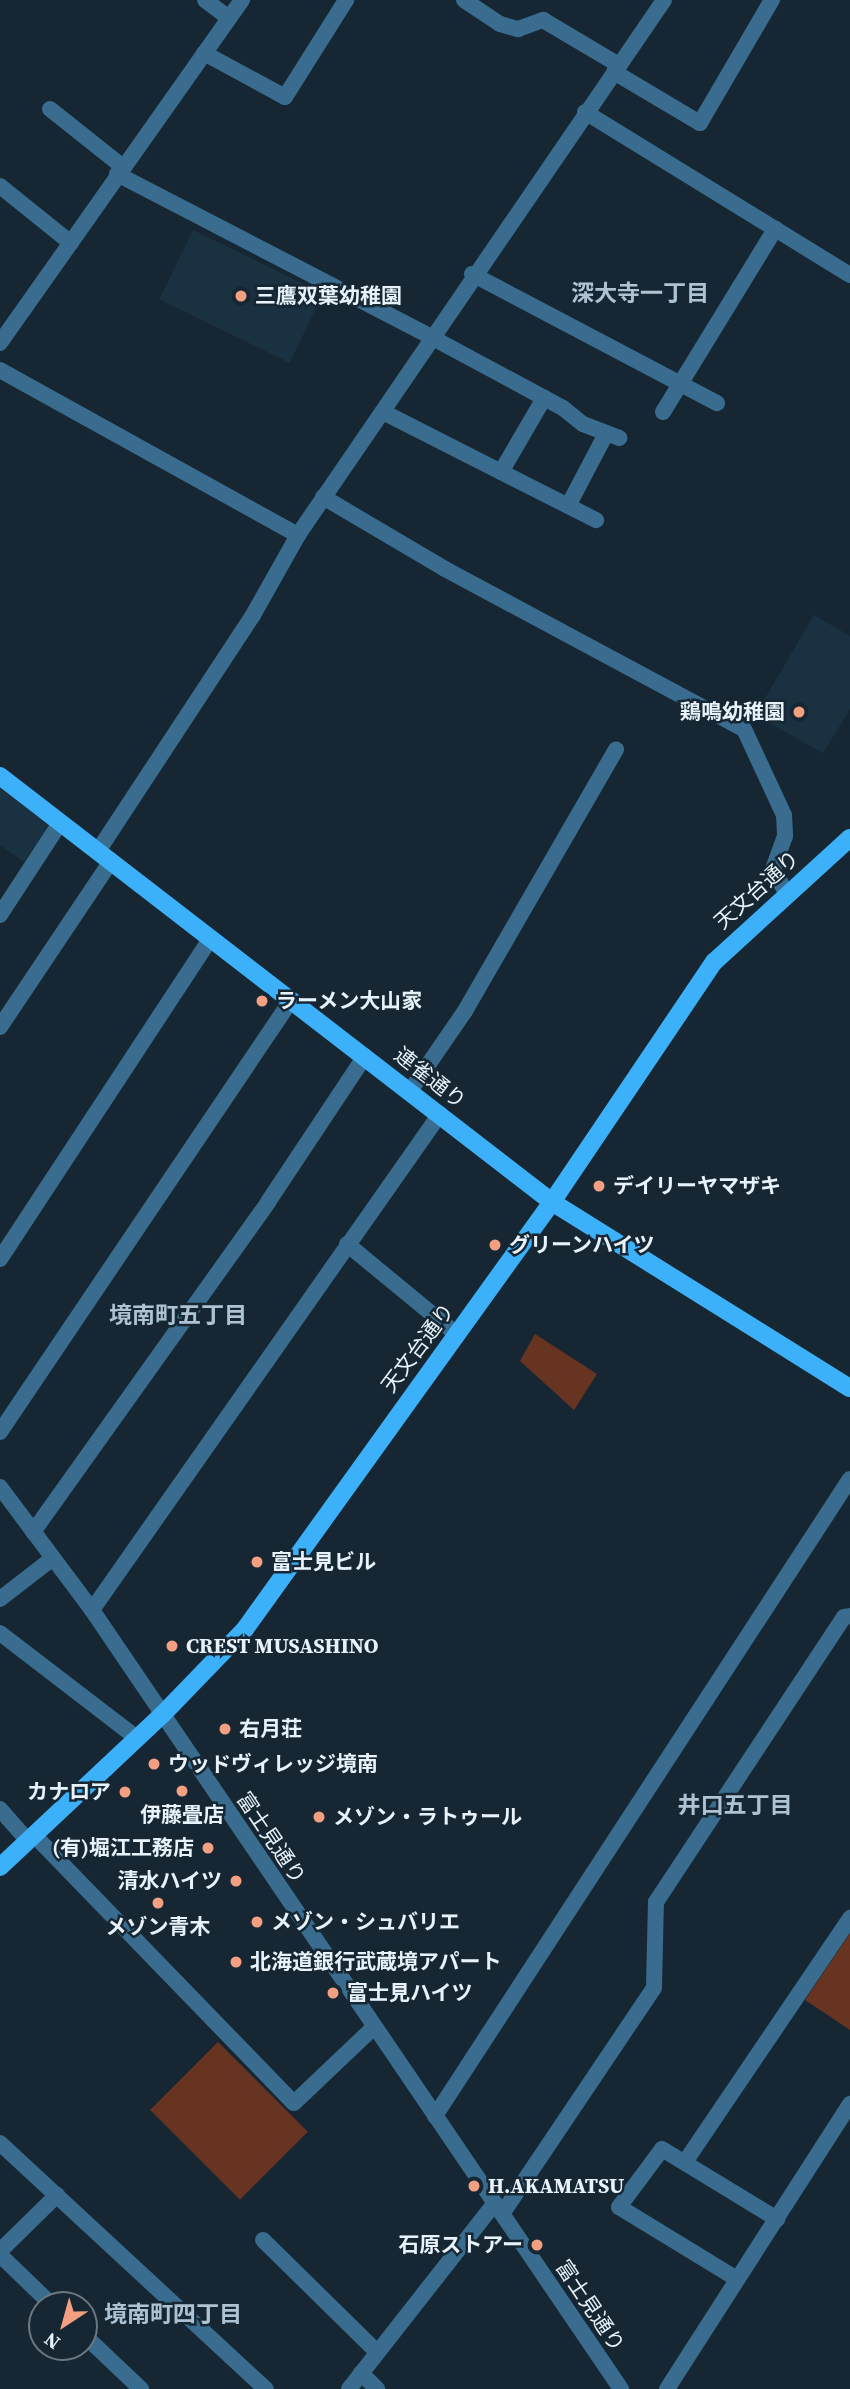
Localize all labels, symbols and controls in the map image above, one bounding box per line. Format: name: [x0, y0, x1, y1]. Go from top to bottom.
district label: 深大寺一丁目: [571, 279, 709, 307]
place label: 三鷹双葉幼稚園: [255, 283, 402, 309]
marker: 三鷹双葉幼稚園: [233, 288, 249, 304]
place label: 鶏鳴幼稚園: [680, 699, 785, 725]
marker: 鶏鳴幼稚園: [791, 704, 807, 720]
street label: 天文台通り: [710, 846, 804, 934]
place label: ラーメン大山家: [276, 988, 423, 1014]
marker: ラーメン大山家: [254, 993, 270, 1009]
street label: 連雀通り: [389, 1042, 471, 1114]
place label: デイリーヤマザキ: [613, 1173, 781, 1199]
marker: デイリーヤマザキ: [591, 1178, 607, 1194]
place label: グリーンハイツ: [509, 1232, 656, 1258]
marker: グリーンハイツ: [487, 1237, 503, 1253]
street label: 天文台通り: [376, 1298, 460, 1398]
district label: 境南町五丁目: [109, 1301, 247, 1329]
place label: 富士見ビル: [271, 1549, 376, 1575]
marker: 富士見ビル: [249, 1554, 265, 1570]
place label: CREST MUSASHINO: [186, 1633, 379, 1659]
marker: CREST MUSASHINO: [164, 1638, 180, 1654]
place label: 右月荘: [239, 1716, 302, 1742]
marker: 右月荘: [217, 1721, 233, 1737]
place label: ウッドヴィレッジ境南: [168, 1751, 378, 1777]
marker: ウッドヴィレッジ境南: [146, 1756, 162, 1772]
place label: カナロア: [27, 1779, 111, 1805]
marker: 伊藤畳店: [174, 1783, 190, 1799]
marker: カナロア: [117, 1784, 133, 1800]
street label: 富士見通り: [231, 1787, 311, 1889]
district label: 井口五丁目: [678, 1791, 792, 1819]
place label: 伊藤畳店: [140, 1802, 224, 1828]
place label: メゾン・ラトゥール: [333, 1804, 522, 1830]
marker: メゾン・ラトゥール: [311, 1809, 327, 1825]
place label: (有)堀江工務店: [52, 1835, 194, 1861]
marker: (有)堀江工務店: [200, 1840, 216, 1856]
place label: 清水ハイツ: [117, 1868, 222, 1894]
marker: 清水ハイツ: [228, 1873, 244, 1889]
marker: メゾン青木: [150, 1895, 166, 1911]
place label: メゾン・シュバリエ: [271, 1909, 460, 1935]
place label: メゾン青木: [106, 1914, 210, 1940]
marker: メゾン・シュバリエ: [249, 1914, 265, 1930]
place label: 北海道銀行武蔵境アパート: [250, 1949, 502, 1975]
marker: 北海道銀行武蔵境アパート: [228, 1954, 244, 1970]
place label: 富士見ハイツ: [347, 1980, 473, 2006]
marker: 富士見ハイツ: [325, 1985, 341, 2001]
place label: H.AKAMATSU: [488, 2173, 624, 2199]
marker: H.AKAMATSU: [466, 2178, 482, 2194]
place label: 石原ストアー: [398, 2232, 523, 2258]
marker: 石原ストアー: [529, 2237, 545, 2253]
street label: 富士見通り: [550, 2255, 630, 2357]
north arrow: [28, 2291, 98, 2361]
district label: 境南町四丁目: [104, 2300, 242, 2328]
text: N: [39, 2327, 65, 2356]

